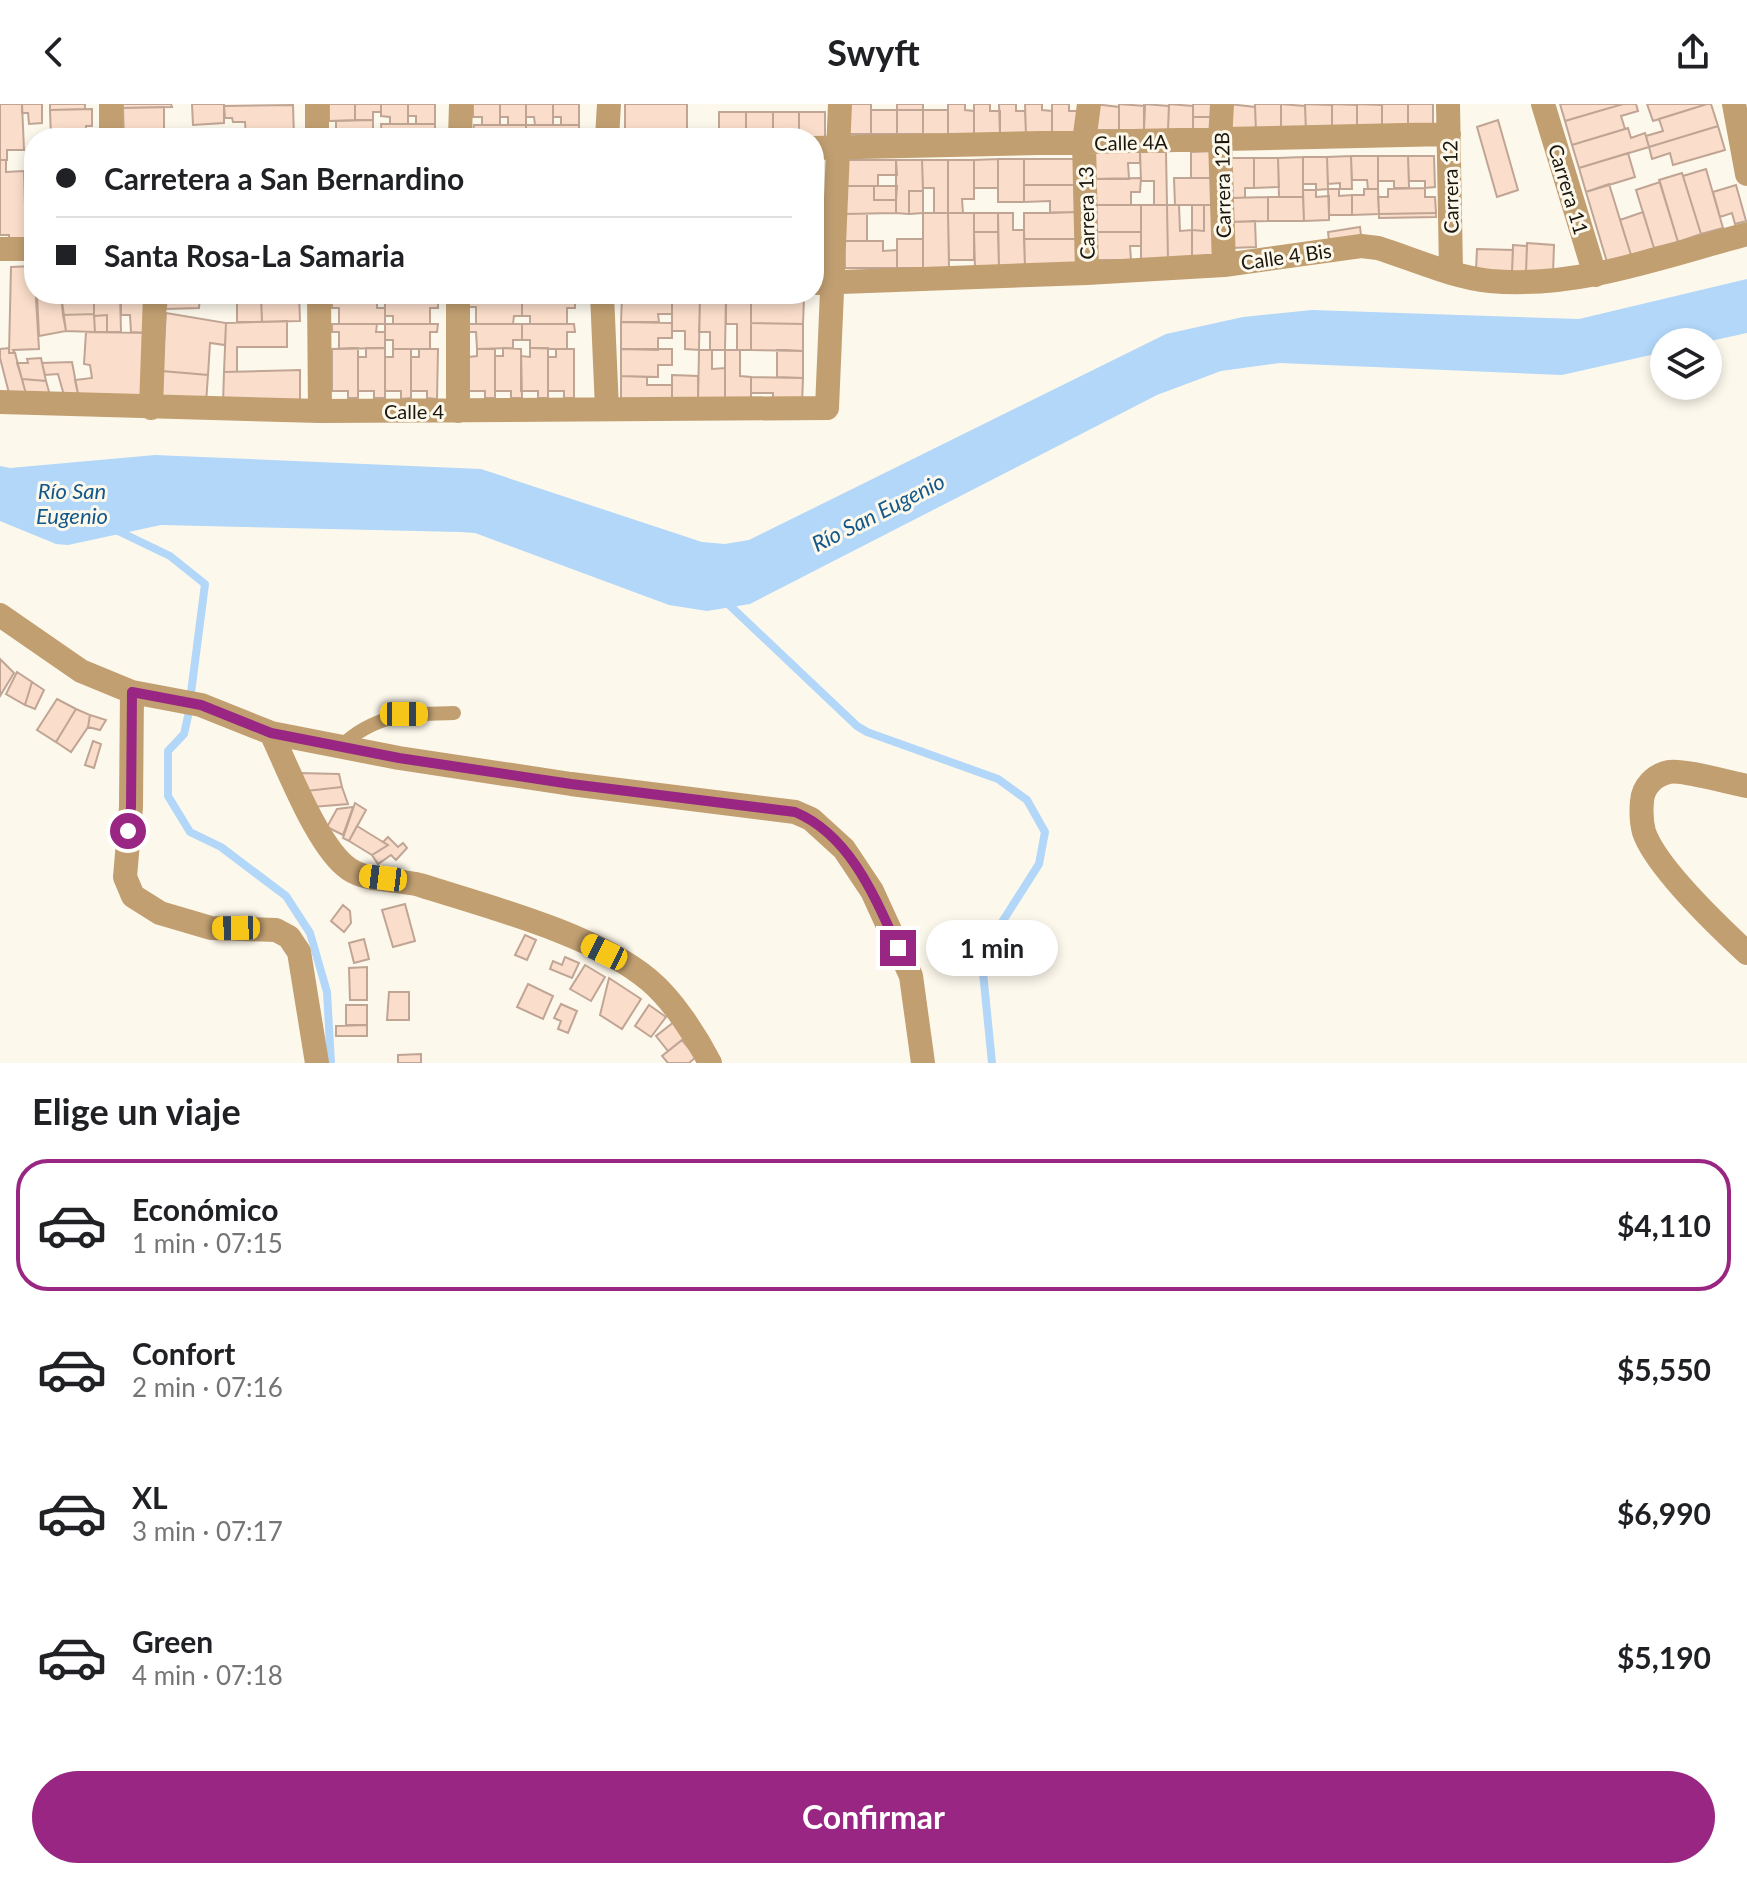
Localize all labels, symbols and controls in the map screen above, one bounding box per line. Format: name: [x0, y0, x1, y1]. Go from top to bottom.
icon: back: [32, 30, 76, 74]
text: Swyft: [827, 30, 920, 74]
icon: share: [1671, 30, 1715, 74]
street label: Calle 4A: [1094, 129, 1168, 155]
street label: Carrera 12B: [1209, 132, 1235, 238]
street label: Carrera 12: [1437, 140, 1463, 234]
street label: Carrera 11: [1544, 141, 1594, 237]
text: Carretera a San Bernardino: [104, 160, 464, 196]
street label: Carrera 13: [1073, 166, 1099, 260]
text: Santa Rosa-La Samaria: [104, 237, 405, 273]
street label: Calle 4 Bis: [1239, 238, 1333, 274]
map controls: [1650, 328, 1722, 400]
button: layers: [1650, 328, 1722, 400]
street label: Calle 4: [384, 399, 444, 423]
water label: Río San Eugenio: [807, 467, 949, 557]
water label: Río San Eugenio: [36, 477, 108, 529]
car: [380, 702, 428, 726]
route start: [110, 813, 146, 849]
car: [358, 863, 408, 893]
car: [212, 916, 260, 940]
callout: 1 min: [926, 920, 1058, 976]
route end: [880, 930, 916, 966]
car: [577, 931, 631, 973]
text: 1 min: [960, 932, 1024, 964]
text: Elige un viaje: [32, 1089, 241, 1133]
icon: car: [36, 1189, 108, 1261]
text: Económico: [132, 1191, 278, 1227]
text: $4,110: [1617, 1207, 1711, 1243]
text: 1 min · 07:15: [132, 1227, 283, 1259]
icon: car: [36, 1333, 108, 1405]
text: Confort: [132, 1335, 235, 1371]
text: $5,550: [1617, 1351, 1711, 1387]
text: 2 min · 07:16: [132, 1371, 283, 1403]
icon: car: [36, 1477, 108, 1549]
text: XL: [132, 1479, 168, 1515]
text: $6,990: [1617, 1495, 1711, 1531]
text: 3 min · 07:17: [132, 1515, 283, 1547]
icon: car: [36, 1621, 108, 1693]
text: Green: [132, 1623, 213, 1659]
text: $5,190: [1617, 1639, 1711, 1675]
text: 4 min · 07:18: [132, 1659, 283, 1691]
button: Confirmar: [32, 1771, 1715, 1863]

